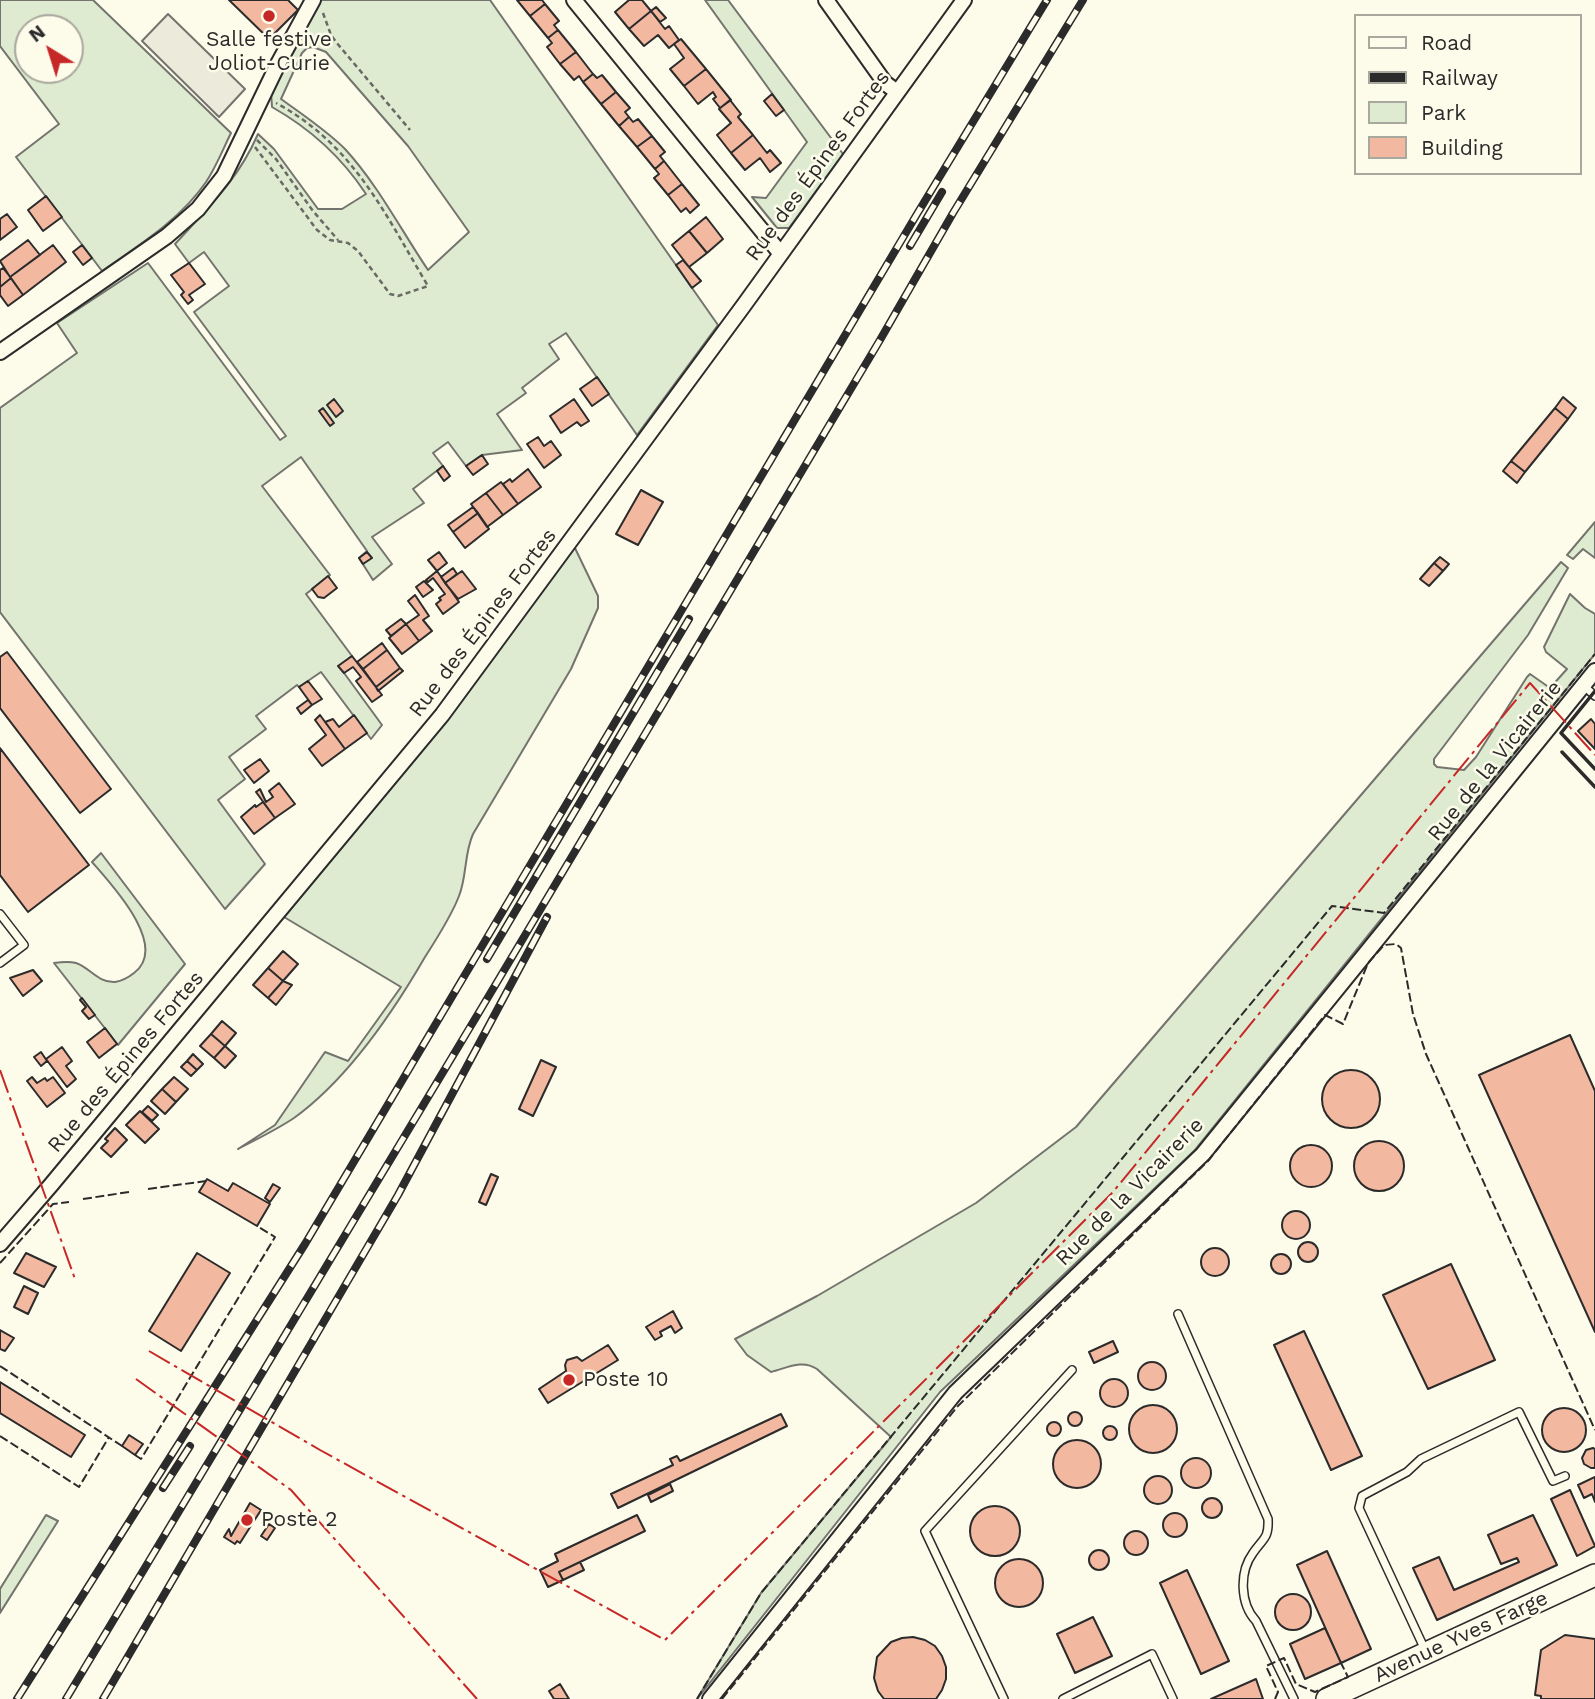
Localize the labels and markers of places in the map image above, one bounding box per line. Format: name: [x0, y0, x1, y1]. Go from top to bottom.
marker: Salle festive Joliot-Curie: [261, 8, 277, 24]
place label: Salle festive Joliot-Curie: [206, 27, 332, 77]
place label: Poste 10: [583, 1367, 669, 1393]
marker: Poste 10: [561, 1372, 577, 1388]
place label: Poste 2: [261, 1507, 338, 1533]
marker: Poste 2: [239, 1512, 255, 1528]

